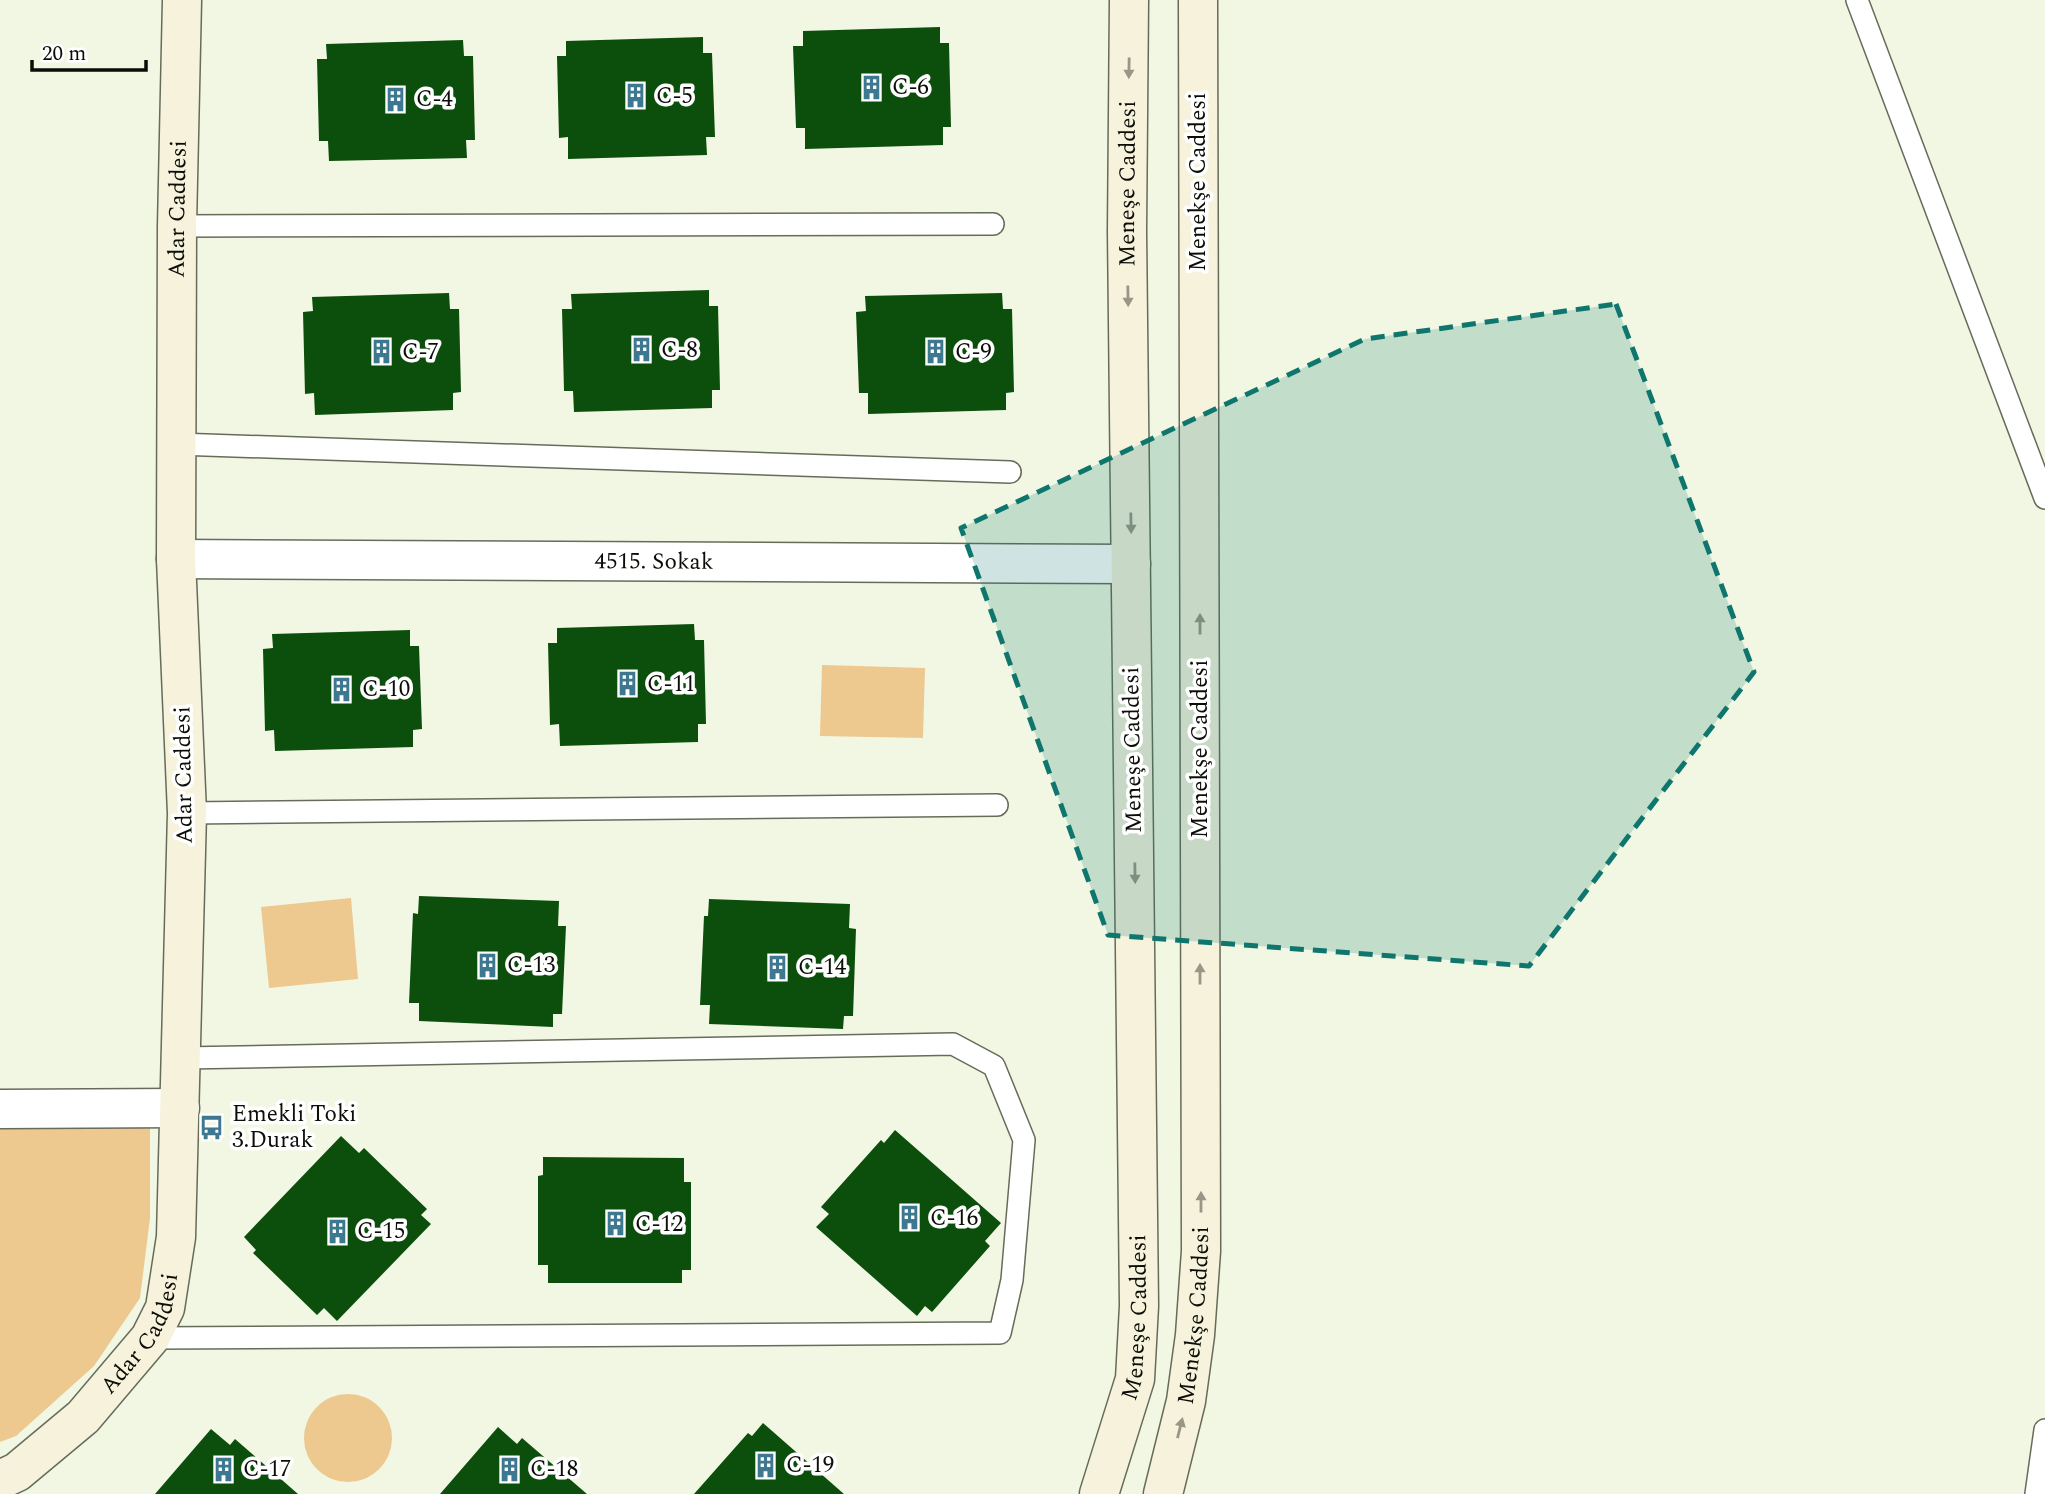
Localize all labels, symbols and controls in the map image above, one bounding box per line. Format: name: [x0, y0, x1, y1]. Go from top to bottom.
scale bar: [32, 28, 145, 72]
text: 20 m: [42, 38, 86, 70]
one-way arrow: [1123, 57, 1134, 79]
place label: C-6: [892, 70, 929, 105]
building icon: C-6: [858, 73, 886, 101]
place label: C-5: [656, 79, 693, 114]
place label: C-4: [416, 82, 453, 117]
building icon: C-5: [622, 82, 650, 110]
building icon: C-4: [382, 85, 410, 113]
street label: Menekşe Caddesi: [1181, 93, 1216, 271]
street label: Meneşe Caddesi: [1109, 100, 1146, 267]
street label: Adar Caddesi: [159, 140, 196, 278]
one-way arrow: [1122, 285, 1134, 307]
place label: C-8: [661, 333, 698, 368]
place label: C-7: [402, 335, 439, 370]
place label: C-9: [955, 335, 992, 370]
building icon: C-8: [627, 336, 655, 364]
building icon: C-7: [368, 338, 396, 366]
building icon: C-9: [921, 338, 949, 366]
one-way arrow: [1125, 512, 1136, 534]
street label: 4515. Sokak: [594, 544, 714, 579]
one-way arrow: [1194, 613, 1206, 635]
street label: Menekşe Caddesi: [1183, 660, 1218, 838]
street label: Meneşe Caddesi: [1114, 666, 1152, 834]
place label: C-11: [647, 667, 695, 702]
building icon: C-11: [613, 670, 641, 698]
place label: C-10: [362, 672, 410, 707]
building icon: C-10: [328, 675, 356, 703]
street label: Adar Caddesi: [165, 706, 203, 844]
one-way arrow: [1129, 862, 1141, 884]
place label: C-13: [507, 948, 555, 983]
place label: C-14: [798, 950, 847, 985]
building icon: C-13: [473, 951, 501, 979]
building icon: C-14: [764, 953, 792, 981]
one-way arrow: [1195, 963, 1206, 985]
place label: Emekli Toki 3.Durak: [232, 1097, 357, 1158]
bus stop icon: Emekli Toki 3.Durak: [198, 1113, 226, 1141]
one-way arrow: [1195, 1191, 1207, 1213]
place label: C-16: [930, 1201, 978, 1236]
building icon: C-16: [896, 1204, 924, 1232]
place label: C-12: [635, 1207, 683, 1242]
building icon: C-12: [601, 1210, 629, 1238]
place label: C-15: [357, 1214, 405, 1249]
building icon: C-15: [323, 1217, 351, 1245]
street label: Menekşe Caddesi: [1168, 1226, 1219, 1407]
street label: Meneşe Caddesi: [1112, 1234, 1157, 1405]
street label: Adar Caddesi: [92, 1271, 188, 1402]
one-way arrow: [1175, 1417, 1186, 1439]
place label: C-19: [786, 1448, 834, 1483]
building icon: C-19: [752, 1451, 780, 1479]
place label: C-17: [243, 1452, 291, 1487]
place label: C-18: [530, 1452, 578, 1487]
building icon: C-17: [209, 1455, 237, 1483]
building icon: C-18: [496, 1455, 524, 1483]

